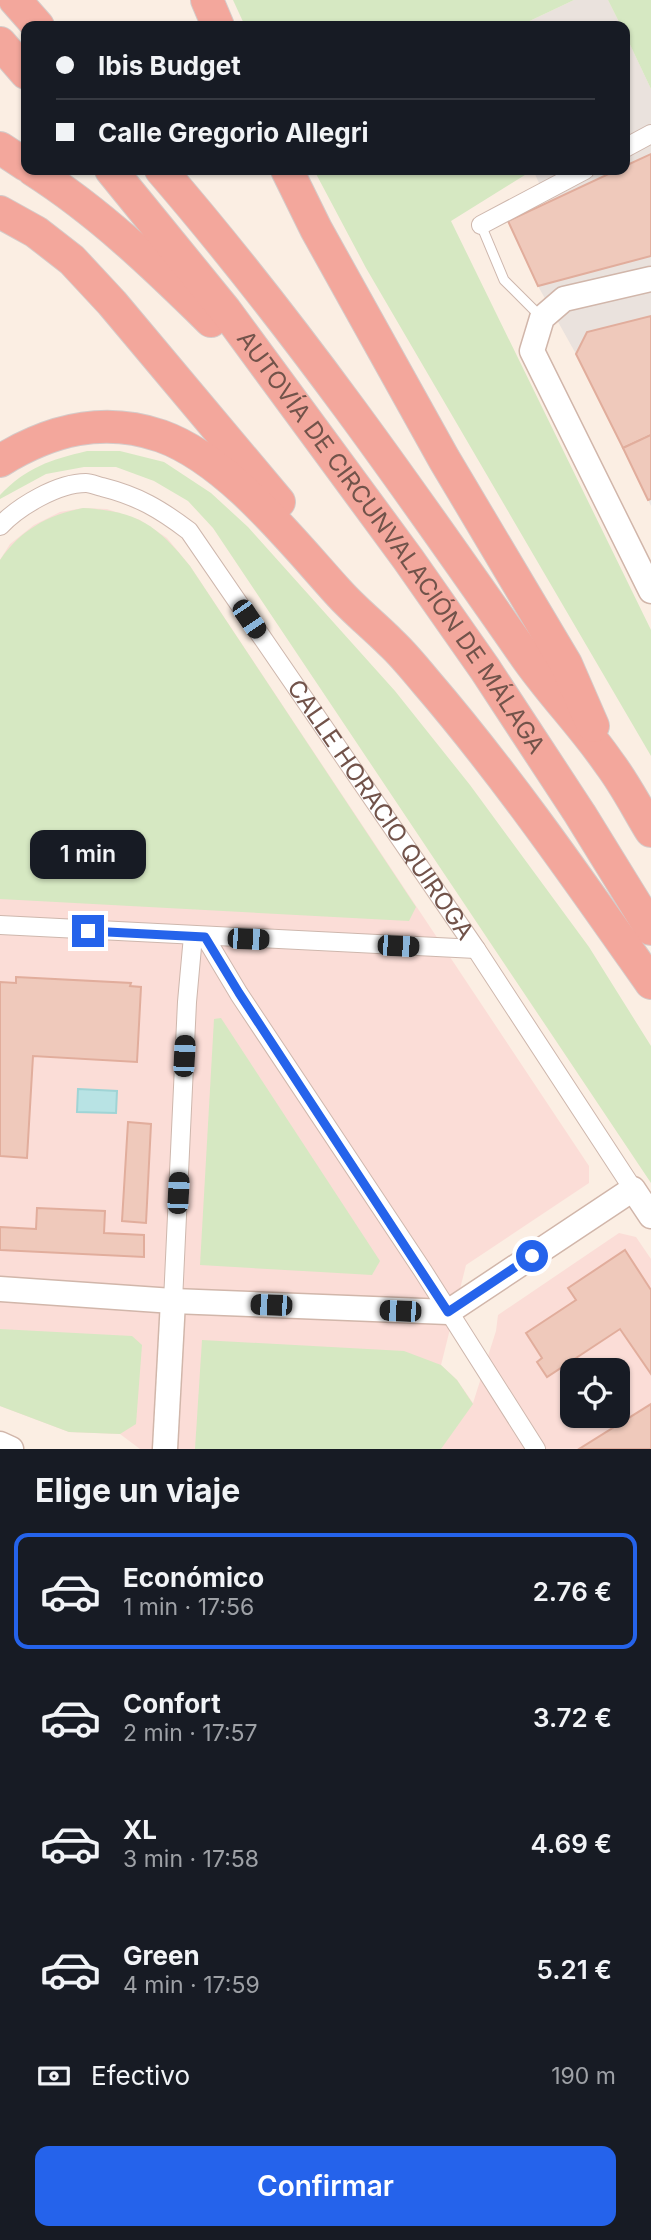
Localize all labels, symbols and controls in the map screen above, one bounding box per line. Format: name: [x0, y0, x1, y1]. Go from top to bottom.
text: Ibis Budget: [98, 50, 241, 81]
text: Calle Gregorio Allegri: [98, 117, 369, 148]
street label: AUTOVÍA DE CIRCUNVALACIÓN DE MÁLAGA: [231, 325, 551, 759]
car: [229, 596, 270, 642]
street label: CALLE HORACIO QUIROGA: [281, 674, 480, 945]
callout: 1 min: [30, 830, 146, 878]
text: 1 min: [60, 840, 116, 868]
route end: [72, 915, 104, 947]
car: [227, 928, 270, 950]
car: [377, 934, 420, 958]
car: [173, 1034, 196, 1078]
car: [167, 1171, 190, 1215]
route start: [516, 1240, 548, 1272]
car: [250, 1294, 293, 1316]
car: [379, 1300, 422, 1322]
map controls: [560, 1358, 630, 1428]
button: locate: [560, 1358, 630, 1428]
text: Elige un viaje: [35, 1471, 240, 1510]
icon: car: [39, 1560, 102, 1623]
text: Económico: [123, 1562, 264, 1593]
text: 2.76 €: [533, 1576, 612, 1607]
text: 1 min · 17:56: [123, 1593, 254, 1621]
icon: car: [39, 1686, 102, 1749]
text: Confort: [123, 1688, 221, 1719]
text: 3.72 €: [533, 1702, 612, 1733]
text: 2 min · 17:57: [123, 1719, 258, 1747]
icon: car: [39, 1812, 102, 1875]
text: XL: [123, 1814, 157, 1845]
text: 4.69 €: [531, 1828, 612, 1859]
text: 3 min · 17:58: [123, 1845, 259, 1873]
icon: car: [39, 1938, 102, 2001]
text: Green: [123, 1940, 200, 1971]
text: 5.21 €: [537, 1954, 612, 1985]
text: 4 min · 17:59: [123, 1971, 260, 1999]
icon: cash: [35, 2057, 73, 2095]
text: Efectivo: [91, 2060, 190, 2091]
text: 190 m: [551, 2062, 616, 2090]
button: Confirmar: [35, 2146, 616, 2226]

